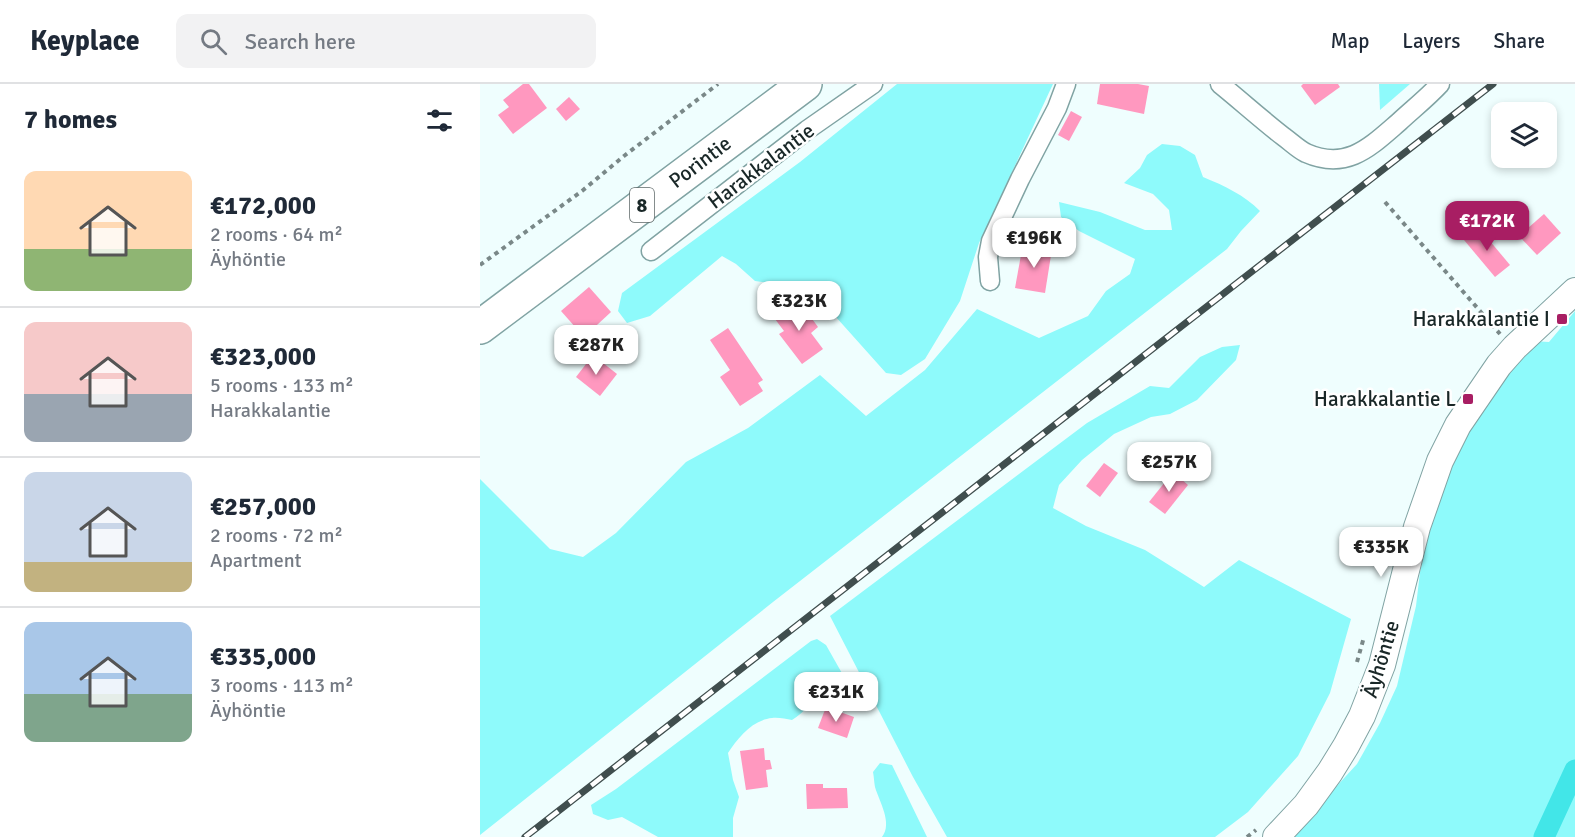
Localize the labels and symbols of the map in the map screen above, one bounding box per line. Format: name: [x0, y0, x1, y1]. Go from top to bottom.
street label: Harakkalantie: [703, 117, 819, 215]
street label: Porintie: [664, 130, 736, 194]
road number: 8: [630, 188, 654, 222]
pin: €172K: [1445, 201, 1529, 252]
pin: €196K: [992, 218, 1076, 269]
pin: €323K: [757, 281, 841, 332]
place label: Harakkalantie I: [1412, 306, 1550, 332]
marker: Harakkalantie I: [1555, 312, 1569, 326]
pin: €287K: [554, 325, 638, 376]
place label: Harakkalantie L: [1314, 386, 1456, 412]
marker: Harakkalantie L: [1461, 392, 1475, 406]
pin: €257K: [1127, 442, 1211, 493]
pin: €335K: [1339, 527, 1423, 578]
street label: Äyhöntie: [1357, 617, 1405, 701]
pin: €231K: [794, 672, 878, 723]

